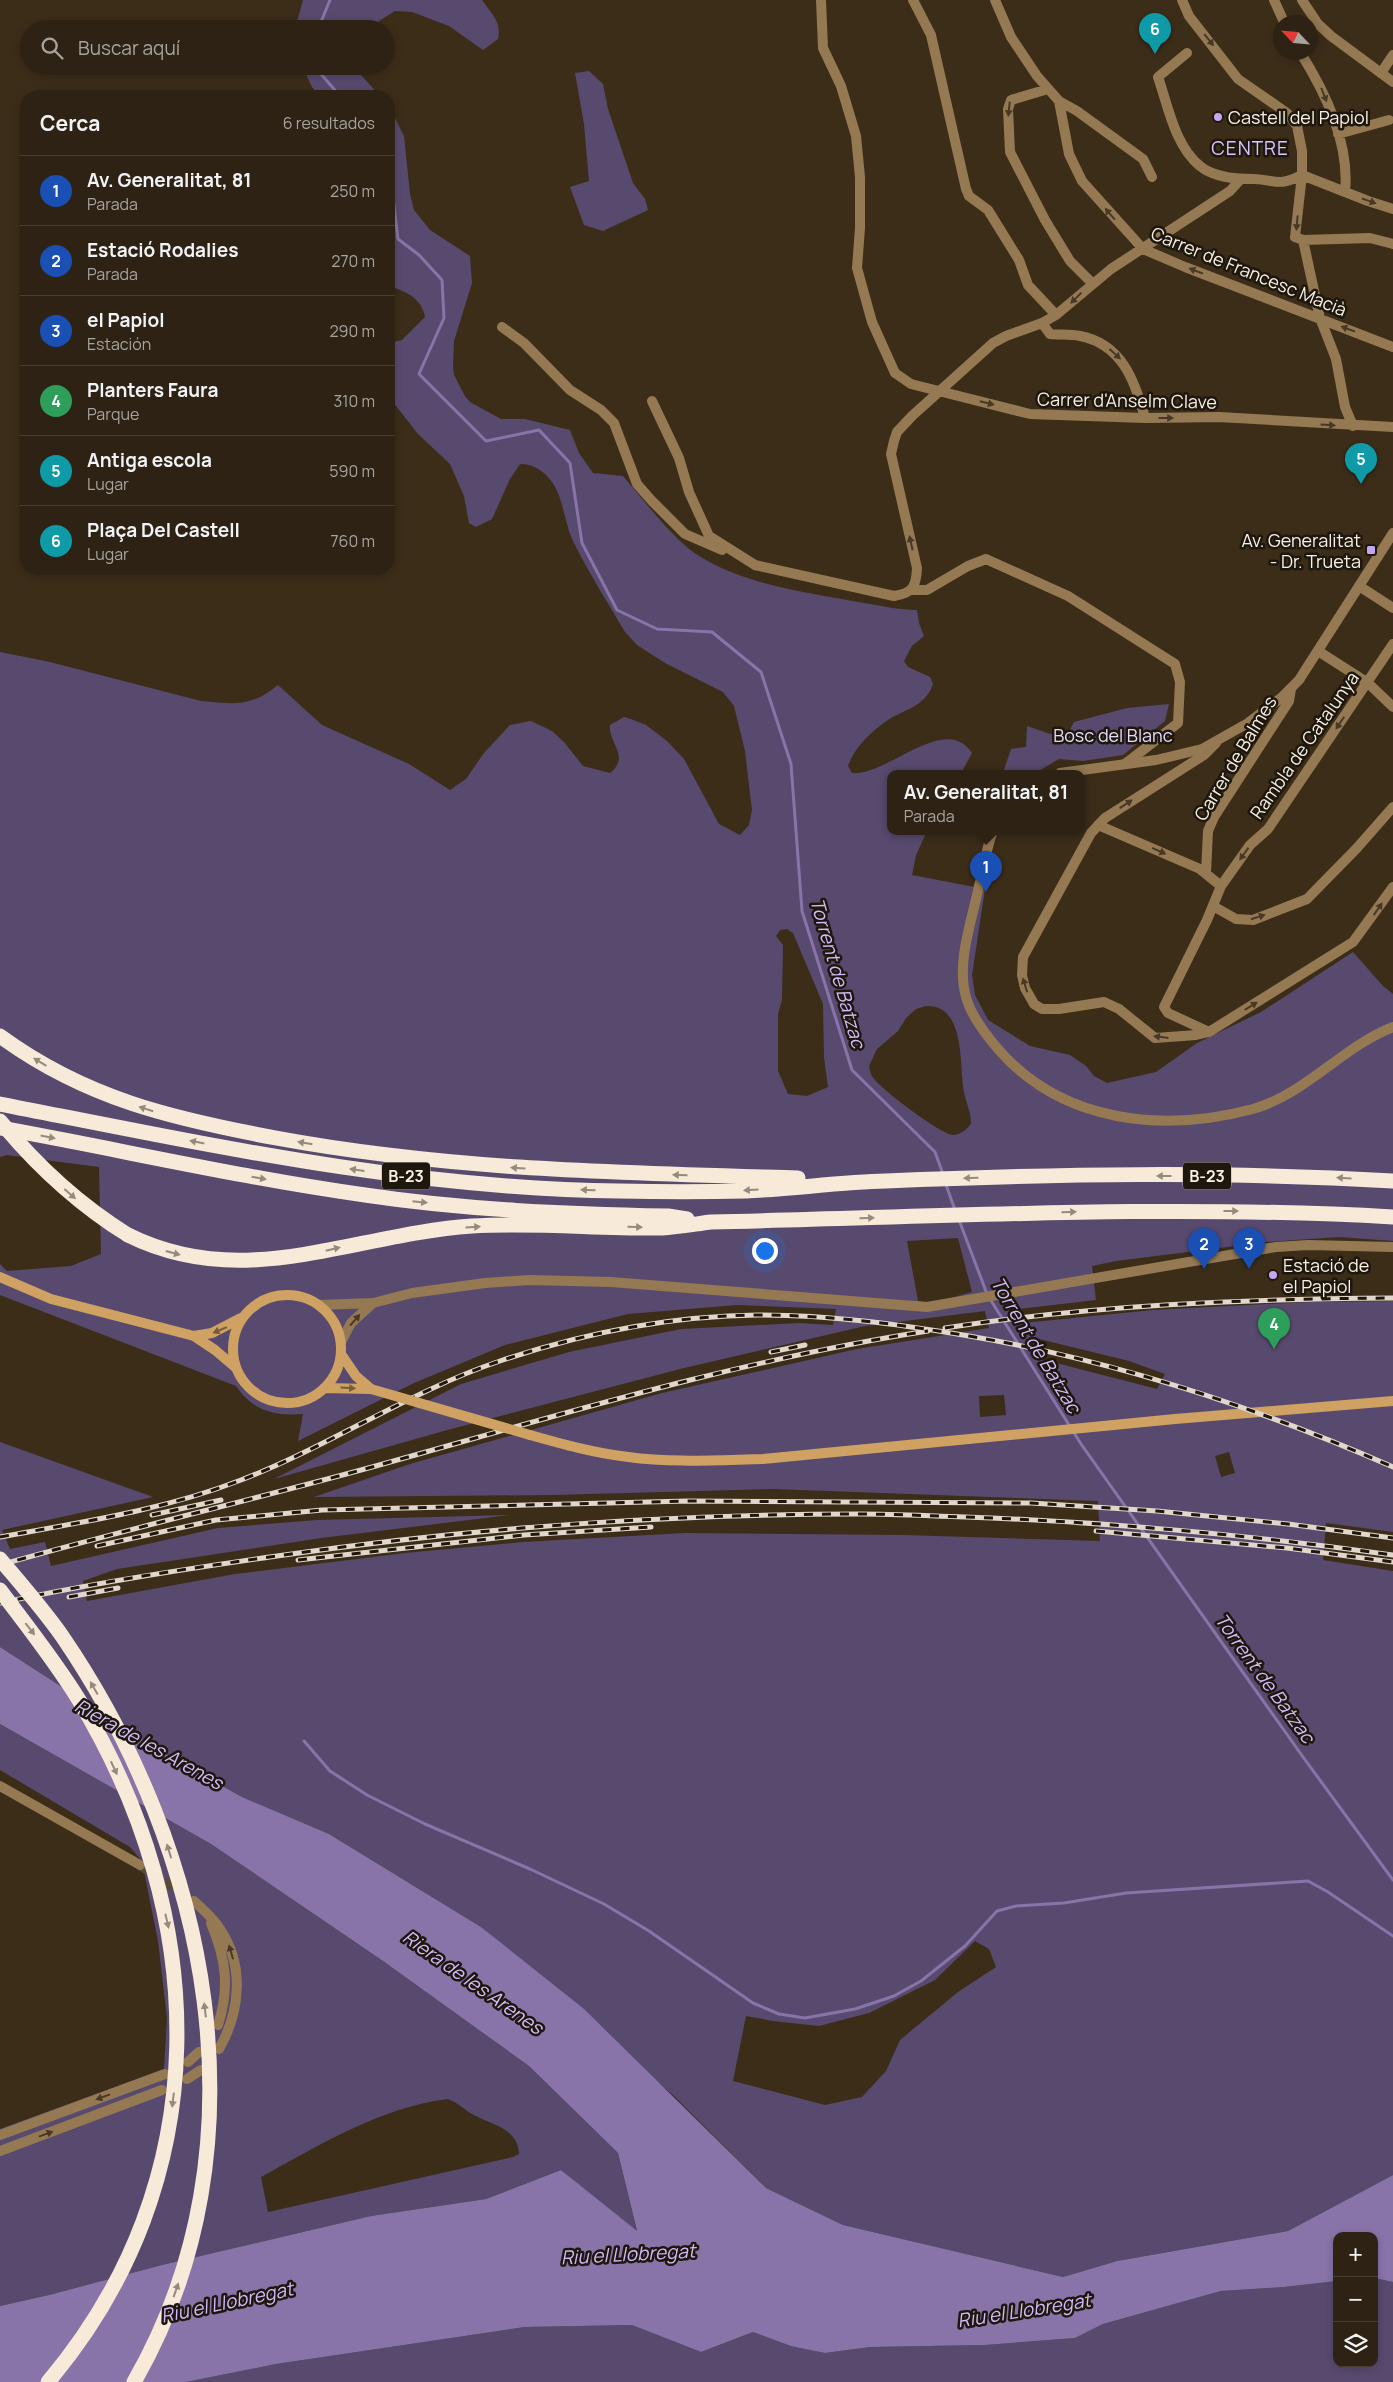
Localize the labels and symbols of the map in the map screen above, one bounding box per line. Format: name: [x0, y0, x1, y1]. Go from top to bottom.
pin: 6: [1139, 13, 1171, 54]
north arrow: [1273, 15, 1318, 60]
one-way arrow: [1204, 33, 1215, 46]
one-way arrow: [1321, 87, 1329, 102]
one-way arrow: [1005, 102, 1013, 118]
place label: Castell del Papiol: [1228, 105, 1369, 129]
marker: Castell del Papiol: [1212, 111, 1224, 123]
district label: CENTRE: [1211, 135, 1289, 161]
one-way arrow: [1361, 198, 1376, 205]
one-way arrow: [1104, 207, 1115, 220]
one-way arrow: [1292, 215, 1300, 231]
street label: Carrer de Francesc Macià: [1148, 221, 1350, 321]
one-way arrow: [1188, 267, 1203, 275]
one-way arrow: [1070, 292, 1082, 304]
one-way arrow: [1340, 325, 1355, 332]
one-way arrow: [1108, 348, 1120, 360]
street label: Carrer d'Anselm Clave: [1037, 386, 1217, 414]
one-way arrow: [980, 399, 995, 407]
one-way arrow: [1158, 414, 1174, 422]
one-way arrow: [1320, 421, 1336, 429]
pin: 5: [1345, 443, 1377, 484]
place label: Av. Generalitat - Dr. Trueta: [1241, 528, 1361, 573]
one-way arrow: [907, 535, 915, 550]
marker: Av. Generalitat - Dr. Trueta: [1365, 544, 1377, 556]
street label: Rambla de Catalunya: [1244, 667, 1364, 823]
street label: Carrer de Balmes: [1188, 691, 1282, 825]
one-way arrow: [1335, 717, 1345, 730]
park label: Bosc del Blanc: [1053, 723, 1173, 747]
one-way arrow: [1119, 799, 1132, 809]
one-way arrow: [1239, 847, 1249, 861]
one-way arrow: [1152, 848, 1166, 856]
pin: 1: [970, 851, 1002, 892]
water label: Torrent de Batzac: [804, 895, 872, 1052]
one-way arrow: [1373, 902, 1383, 916]
one-way arrow: [1251, 913, 1266, 921]
one-way arrow: [1020, 977, 1028, 992]
one-way arrow: [1244, 1002, 1257, 1011]
one-way arrow: [1153, 1033, 1169, 1041]
one-way arrow: [33, 1058, 46, 1067]
one-way arrow: [138, 1105, 153, 1113]
one-way arrow: [40, 1133, 56, 1141]
one-way arrow: [189, 1138, 204, 1146]
one-way arrow: [296, 1138, 312, 1146]
road number: B-23: [382, 1162, 430, 1190]
road number: B-23: [1183, 1162, 1231, 1190]
one-way arrow: [510, 1164, 526, 1172]
one-way arrow: [349, 1165, 365, 1173]
one-way arrow: [672, 1171, 688, 1179]
one-way arrow: [1156, 1172, 1172, 1180]
one-way arrow: [251, 1174, 267, 1182]
one-way arrow: [963, 1174, 979, 1182]
one-way arrow: [1336, 1174, 1352, 1182]
one-way arrow: [580, 1186, 596, 1194]
one-way arrow: [743, 1187, 759, 1195]
one-way arrow: [63, 1188, 75, 1200]
one-way arrow: [412, 1198, 428, 1206]
one-way arrow: [1061, 1207, 1077, 1215]
one-way arrow: [1223, 1207, 1239, 1215]
one-way arrow: [860, 1214, 876, 1222]
one-way arrow: [465, 1222, 481, 1230]
one-way arrow: [628, 1223, 644, 1231]
pin: 2: [1188, 1228, 1220, 1269]
pin: 3: [1233, 1228, 1265, 1269]
your location: [752, 1238, 778, 1264]
one-way arrow: [326, 1245, 341, 1253]
one-way arrow: [165, 1250, 180, 1258]
place label: Estació de el Papiol: [1283, 1253, 1369, 1298]
marker: Estació de el Papiol: [1267, 1269, 1279, 1281]
water label: Torrent de Batzac: [985, 1272, 1088, 1419]
pin: 4: [1258, 1308, 1290, 1349]
one-way arrow: [349, 1315, 361, 1327]
one-way arrow: [213, 1326, 227, 1334]
one-way arrow: [340, 1385, 356, 1393]
water label: Torrent de Batzac: [1209, 1608, 1322, 1749]
one-way arrow: [24, 1622, 35, 1635]
one-way arrow: [90, 1681, 99, 1695]
water label: Riera de les Arenes: [70, 1692, 230, 1797]
one-way arrow: [110, 1760, 118, 1775]
one-way arrow: [164, 1844, 172, 1859]
one-way arrow: [163, 1913, 171, 1928]
water label: Riera de les Arenes: [398, 1924, 550, 2041]
one-way arrow: [227, 1944, 235, 1959]
one-way arrow: [201, 2001, 209, 2017]
one-way arrow: [169, 2092, 177, 2108]
one-way arrow: [95, 2094, 110, 2101]
one-way arrow: [39, 2130, 54, 2138]
water label: Riu el Llobregat: [560, 2237, 698, 2271]
water label: Riu el Llobregat: [158, 2275, 298, 2329]
one-way arrow: [173, 2283, 181, 2298]
water label: Riu el Llobregat: [955, 2286, 1095, 2333]

